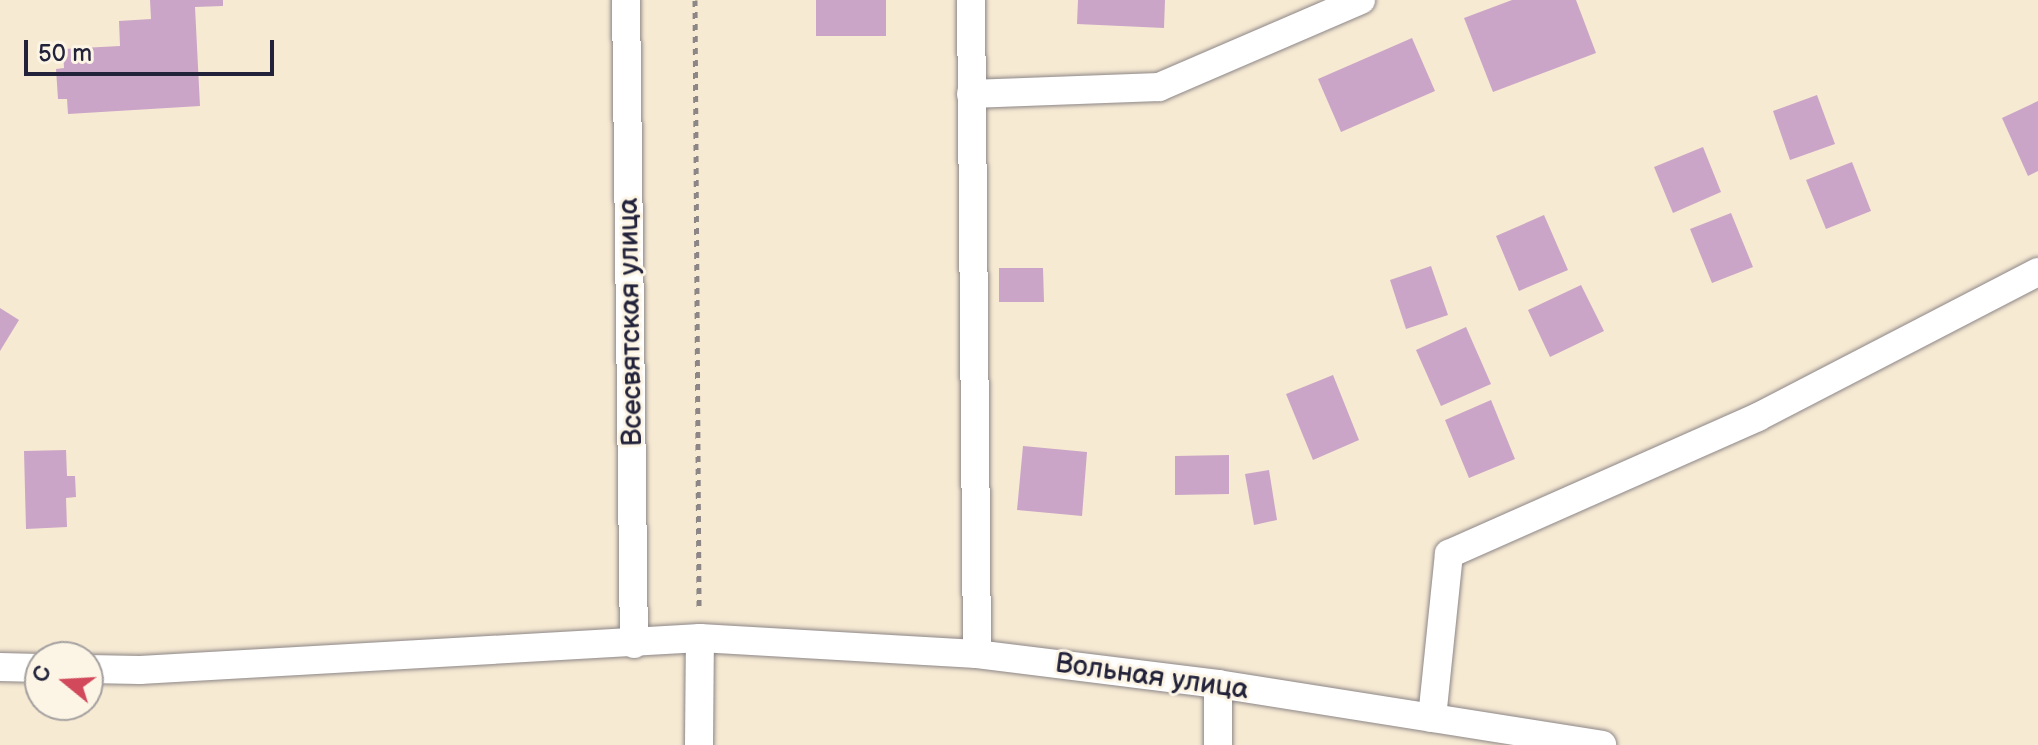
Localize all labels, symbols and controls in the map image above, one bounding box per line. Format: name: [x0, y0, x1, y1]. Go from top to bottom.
scale bar: [28, 24, 278, 74]
text: 50 m: [38, 39, 92, 68]
street label: Всесвятская улица: [612, 197, 650, 447]
north arrow: [24, 641, 104, 721]
street label: Вольная улица: [1053, 647, 1251, 707]
text: С: [27, 663, 58, 686]

